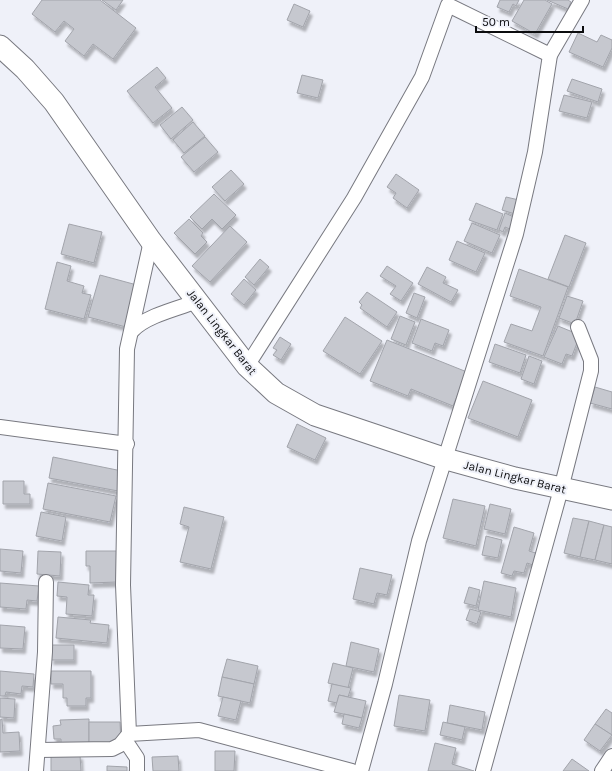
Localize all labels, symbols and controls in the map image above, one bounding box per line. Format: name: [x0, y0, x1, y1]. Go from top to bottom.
scale bar: [476, 8, 583, 34]
text: 50 m: [482, 15, 510, 29]
street label: Jalan Lingkar Barat: [184, 286, 260, 378]
street label: Jalan Lingkar Barat: [462, 458, 568, 497]

